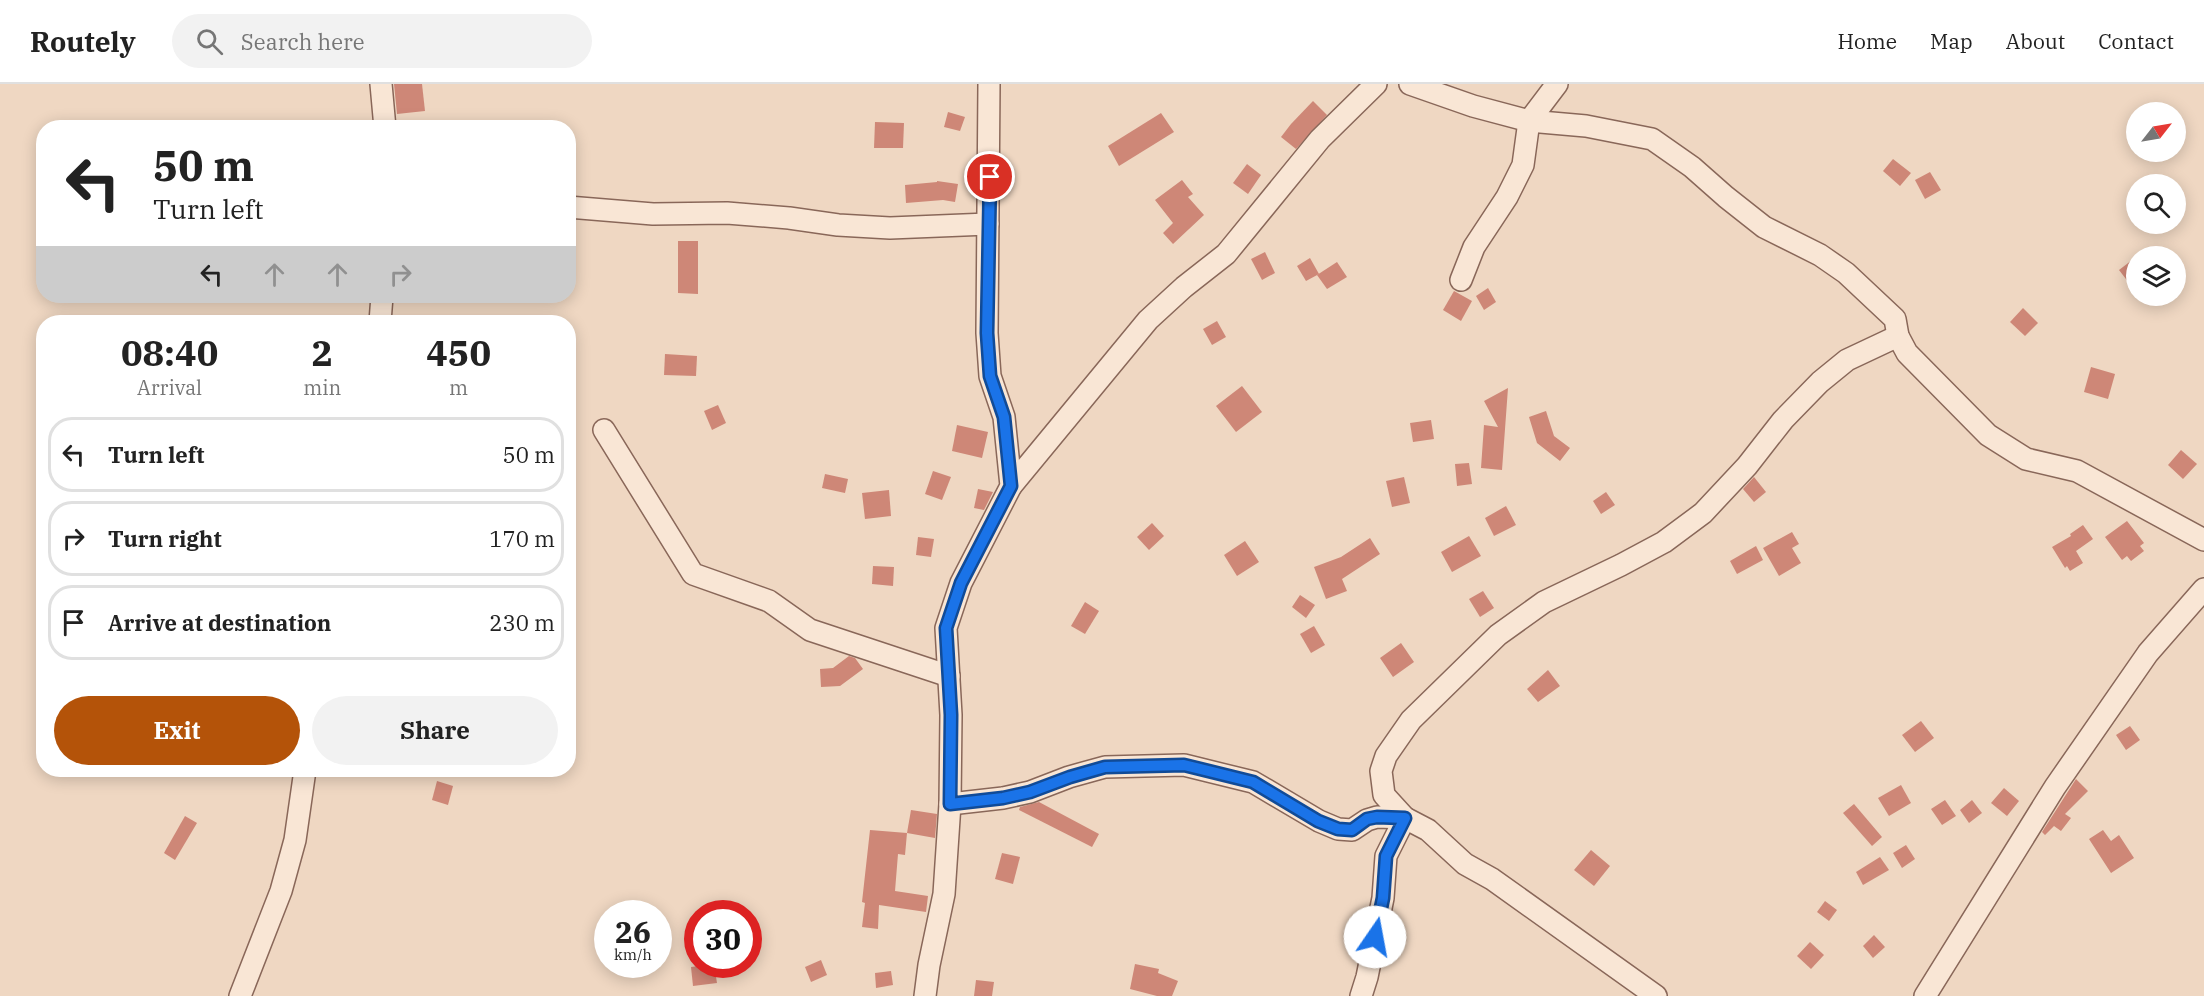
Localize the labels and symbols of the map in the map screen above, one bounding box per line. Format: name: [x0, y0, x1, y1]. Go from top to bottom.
north arrow: [2126, 102, 2186, 162]
pin: [964, 151, 1015, 202]
speed limit sign: 30: [684, 900, 762, 978]
position arrow: [1343, 905, 1407, 969]

